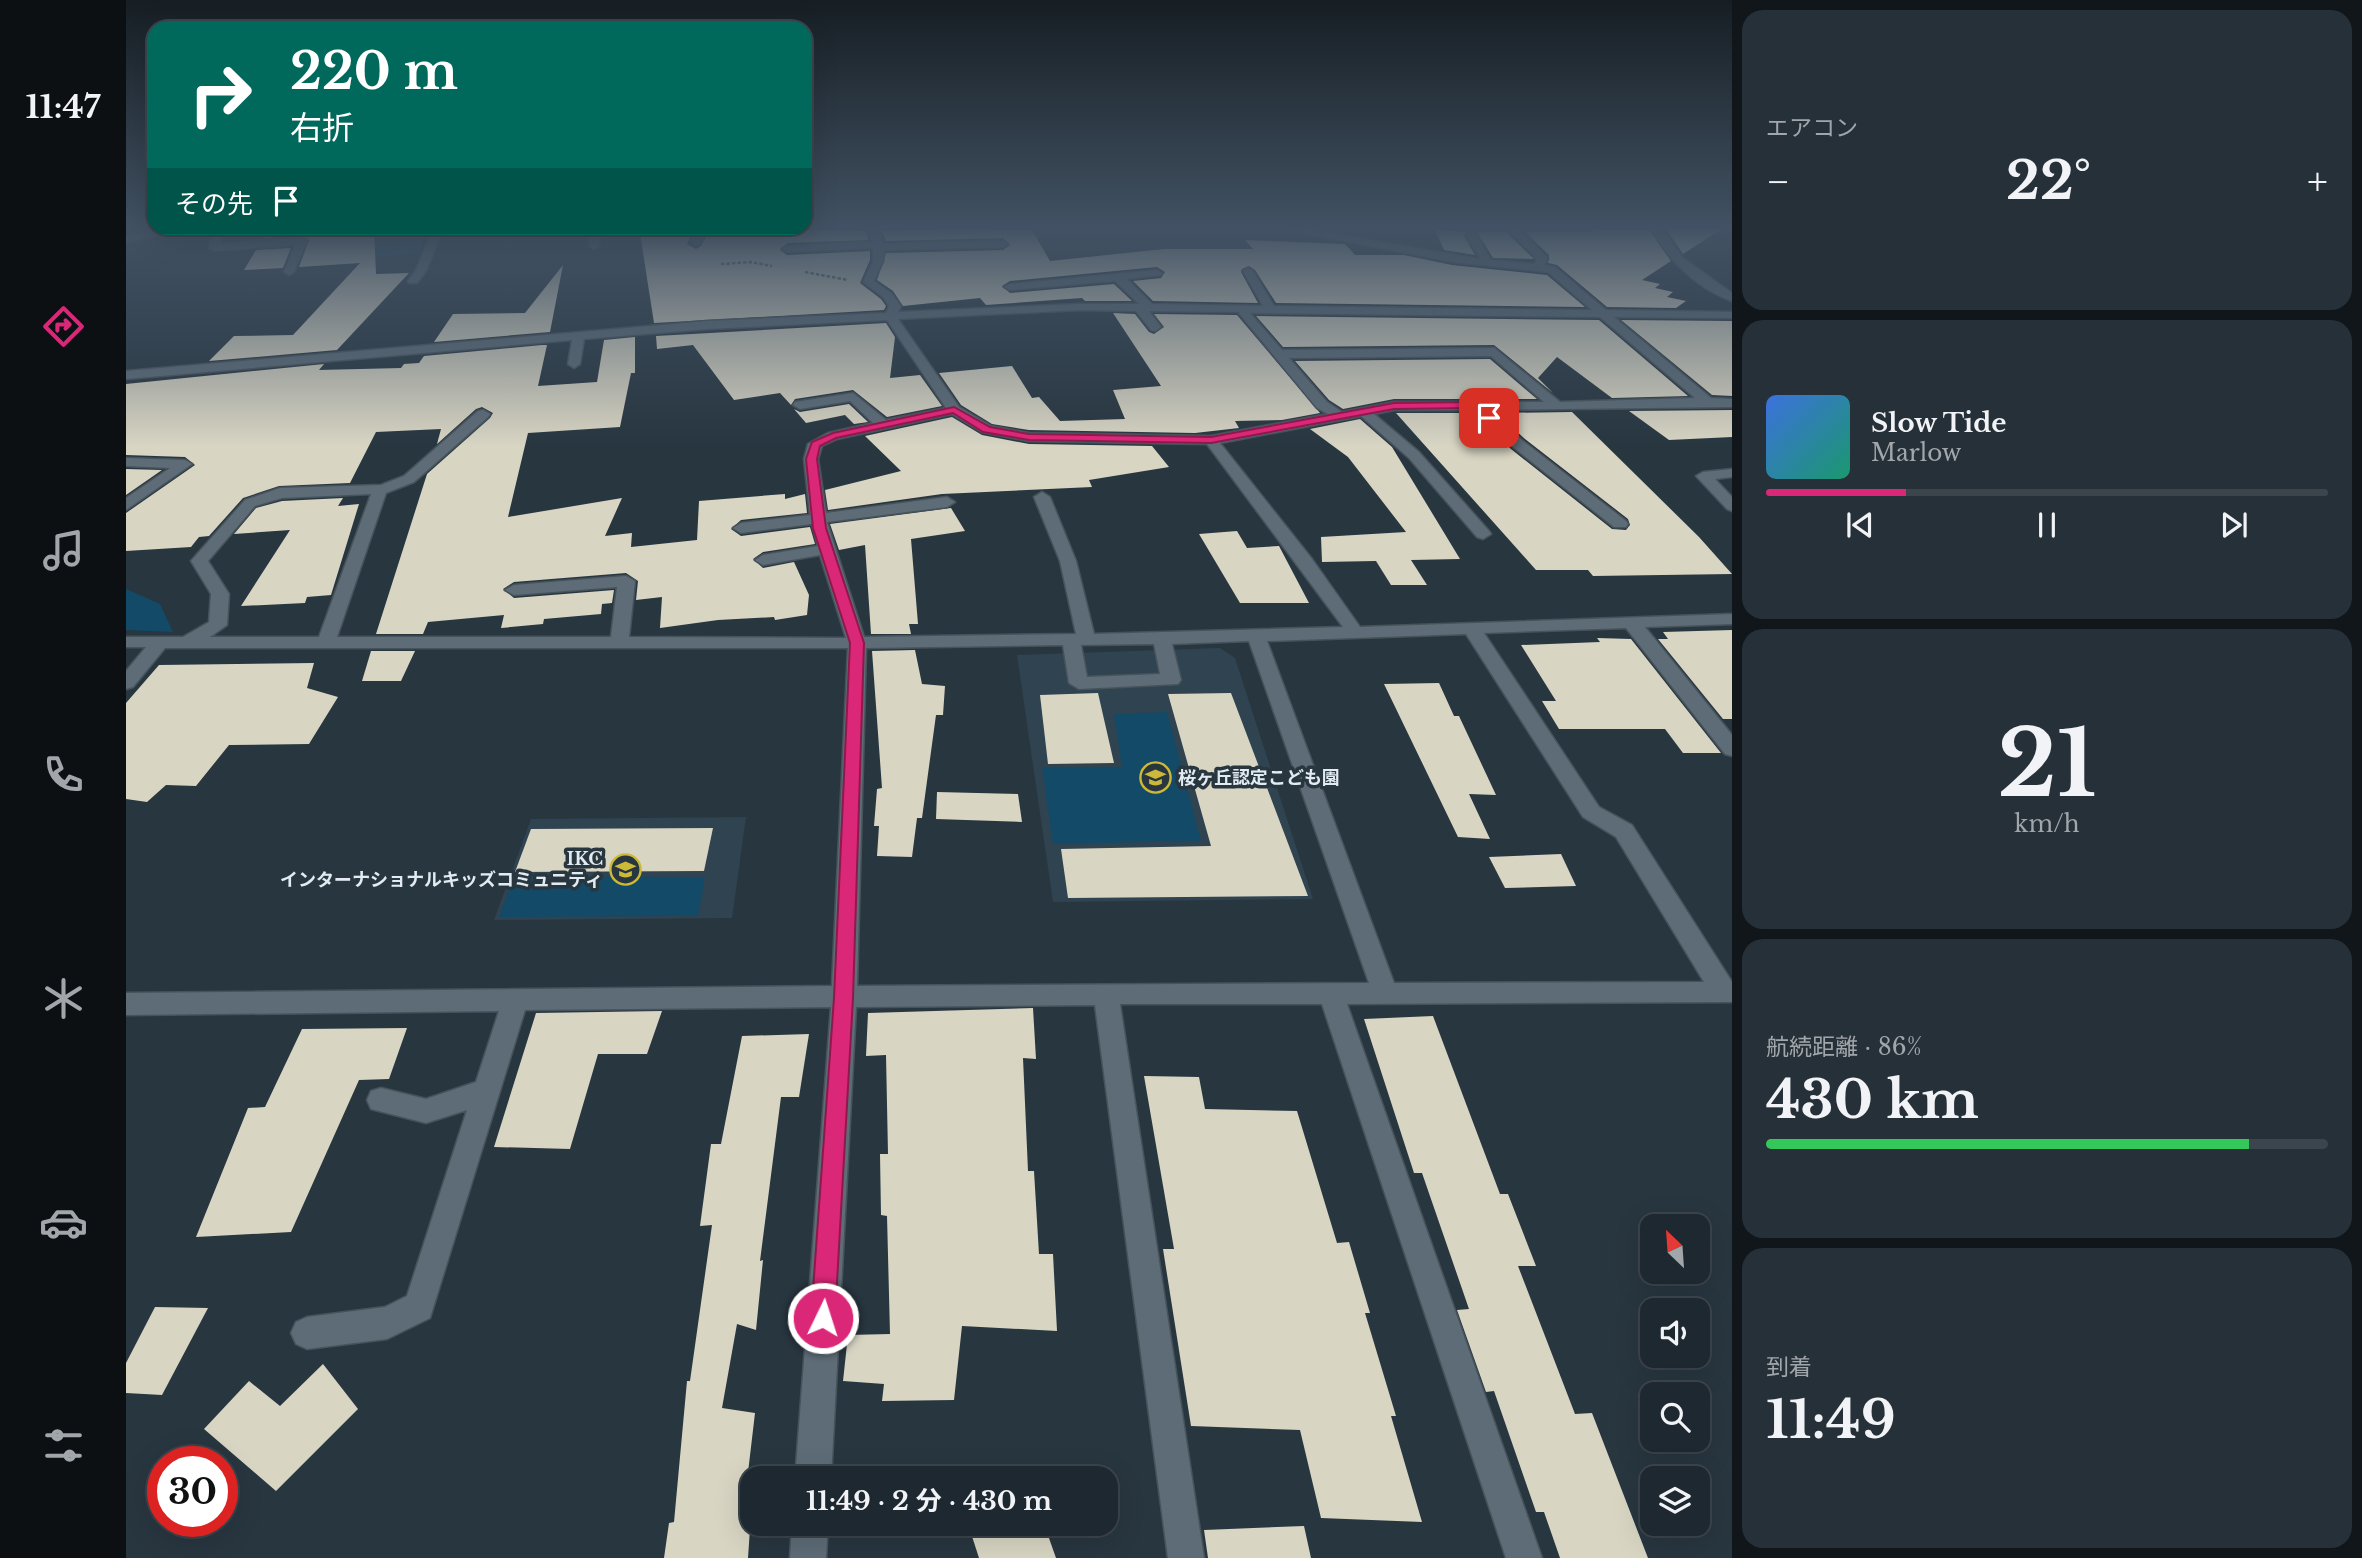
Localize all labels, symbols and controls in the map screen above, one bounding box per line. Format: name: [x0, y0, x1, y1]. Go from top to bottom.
text: 220 m: [290, 41, 458, 102]
icon: right: [175, 49, 266, 140]
text: 11:47: [26, 87, 100, 127]
text: 右折: [290, 108, 354, 148]
text: エアコン: [1766, 114, 1858, 142]
text: 22°: [2006, 149, 2091, 213]
text: −: [1766, 158, 1790, 205]
text: +: [2307, 158, 2328, 205]
icon: arrive: [267, 182, 305, 220]
text: その先: [175, 188, 253, 220]
icon: directions: [39, 302, 88, 351]
pin: [1459, 388, 1519, 448]
icon: arrive: [1470, 399, 1508, 437]
text: Slow Tide: [1871, 407, 2007, 439]
text: Marlow: [1871, 439, 1961, 467]
icon: previous: [1841, 506, 1879, 544]
icon: pause: [2028, 506, 2066, 544]
icon: next: [2215, 506, 2253, 544]
icon: music: [39, 526, 88, 575]
text: 21: [1998, 708, 2096, 821]
icon: phone: [39, 750, 88, 799]
school or university icon: 桜ヶ丘認定こども園: [1138, 761, 1172, 795]
place label: 桜ヶ丘認定こども園: [1178, 767, 1340, 789]
text: km/h: [2014, 810, 2080, 838]
place label: IKC インターナショナルキッズコミュニティ: [280, 848, 603, 891]
school or university icon: IKC インターナショナルキッズコミュニティ: [609, 852, 643, 886]
icon: climate: [39, 974, 88, 1023]
text: 航続距離 · 86%: [1766, 1033, 1922, 1061]
text: 430 km: [1766, 1068, 1979, 1132]
icon: car: [39, 1198, 88, 1247]
north arrow: [1640, 1214, 1710, 1284]
map controls: [1640, 1214, 1710, 1536]
position arrow: [786, 1281, 860, 1355]
button: sound: [1640, 1298, 1710, 1368]
text: 到着: [1766, 1353, 1812, 1381]
button: search: [1640, 1382, 1710, 1452]
text: 11:49: [1766, 1388, 1896, 1452]
icon: filters: [39, 1421, 88, 1470]
speed limit sign: 30: [147, 1446, 238, 1537]
button: layers: [1640, 1466, 1710, 1536]
text: 11:49 · 2 分 · 430 m: [806, 1485, 1052, 1517]

